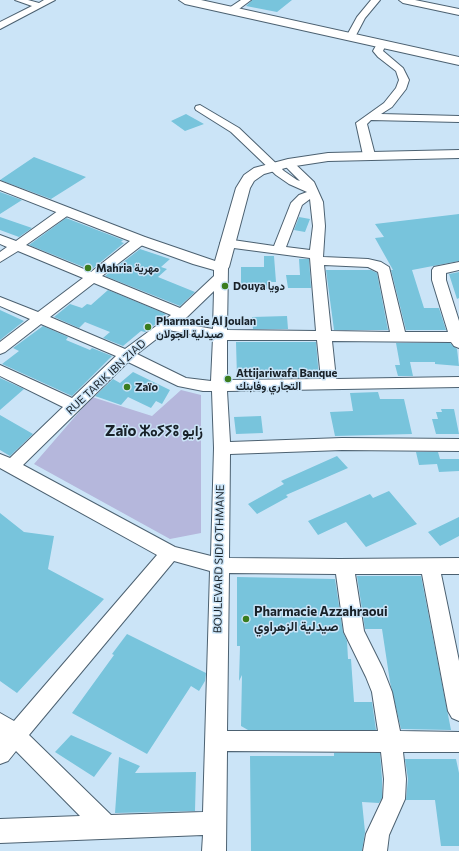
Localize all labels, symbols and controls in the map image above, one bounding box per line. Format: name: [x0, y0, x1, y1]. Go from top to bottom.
place label: Mahria مهرية: [96, 261, 159, 275]
marker: Mahria مهرية: [83, 263, 93, 273]
place label: Douya دويا: [233, 279, 285, 293]
marker: Douya دويا: [220, 281, 230, 291]
place label: Pharmacie Al Joulan صيدلية الجولان: [156, 314, 256, 340]
marker: Pharmacie Al Joulan صيدلية الجولان: [143, 322, 153, 332]
street label: RUE TARIK IBN ZIAD: [63, 337, 149, 417]
place label: Attijariwafa Banque التجاري وفابنك: [236, 366, 337, 392]
marker: Attijariwafa Banque التجاري وفابنك: [223, 374, 233, 384]
place label: Zaïo: [135, 380, 158, 394]
marker: Zaïo: [122, 382, 132, 392]
district label: Zaïo ⵣⴰⵢⵢⵓ زايو: [105, 422, 203, 440]
street label: BOULEVARD SIDI OTHMANE: [211, 485, 227, 633]
place label: Pharmacie Azzahraoui صيدلية الزهراوي: [254, 604, 388, 635]
marker: Pharmacie Azzahraoui صيدلية الزهراوي: [241, 614, 251, 624]

